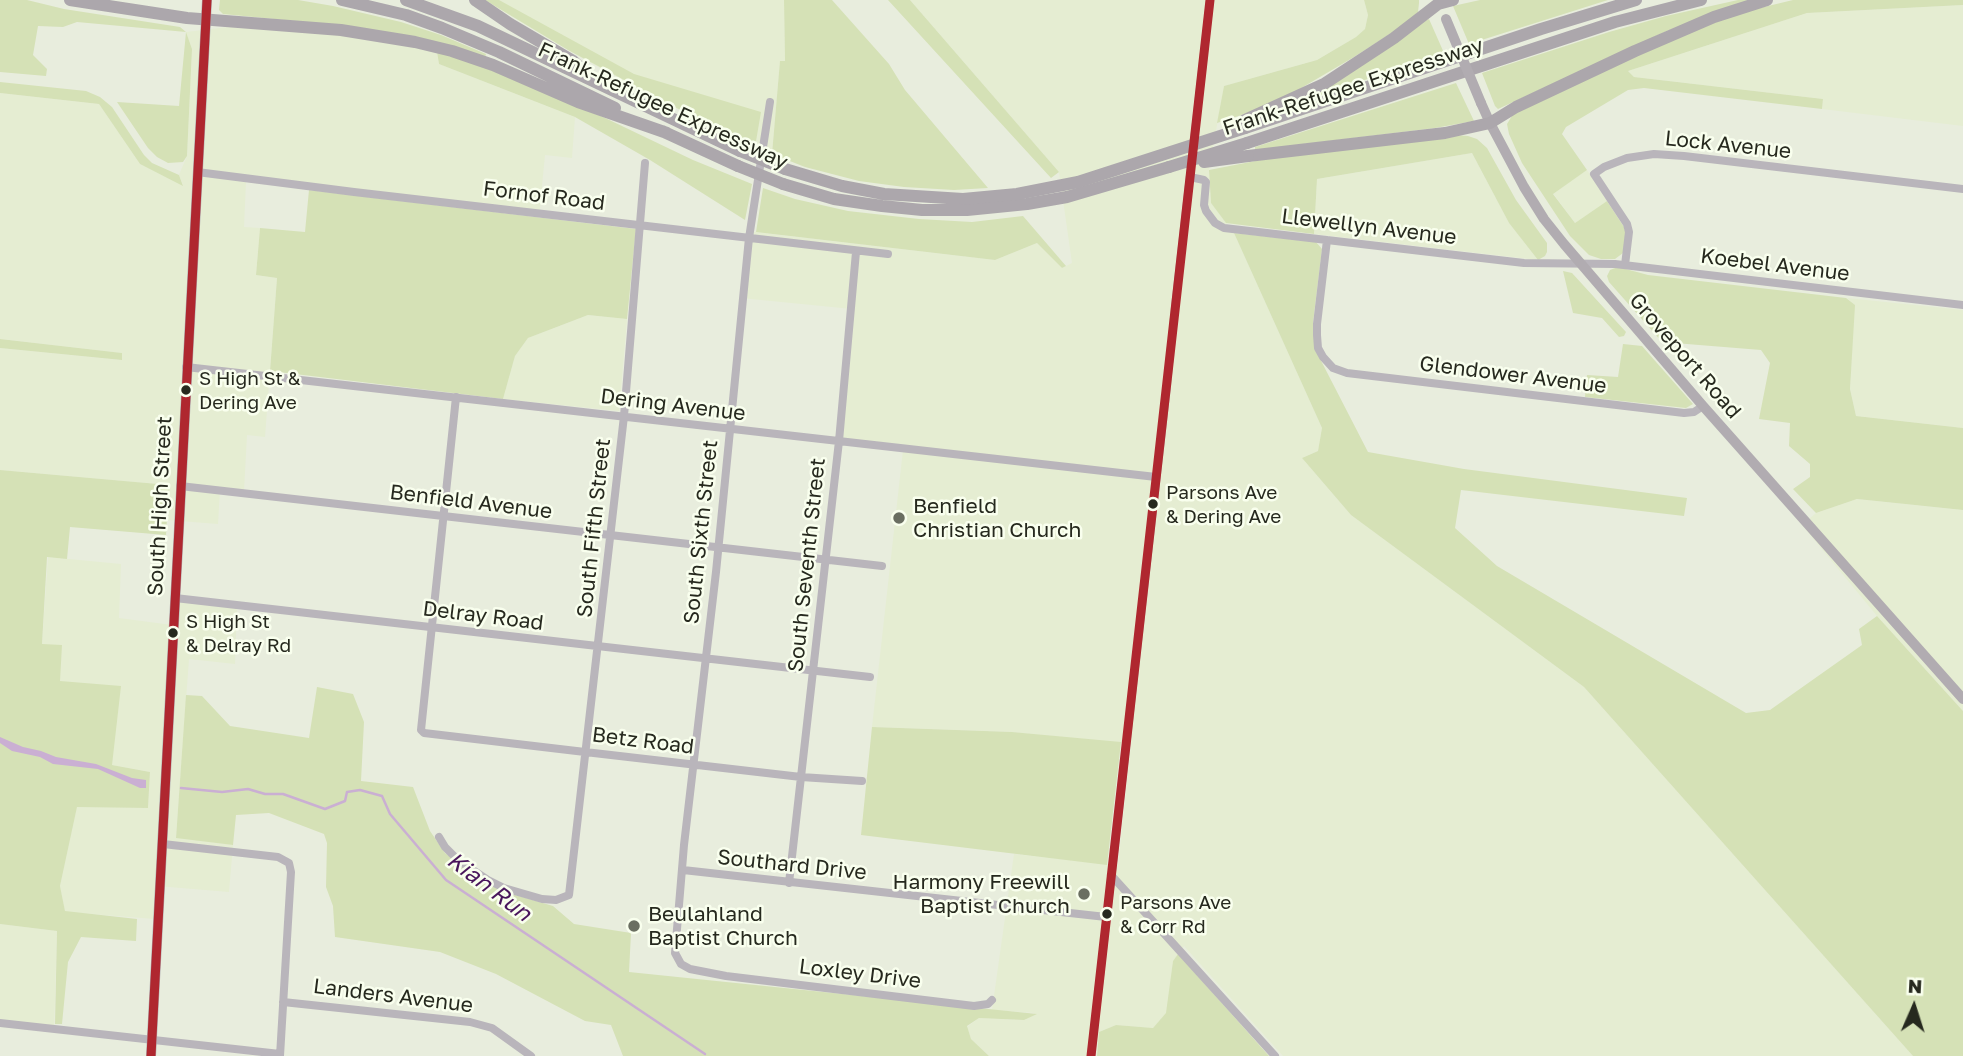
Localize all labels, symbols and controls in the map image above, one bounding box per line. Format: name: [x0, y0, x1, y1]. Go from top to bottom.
street label: Frank-Refugee Expressway: [1219, 33, 1487, 141]
street label: Frank-Refugee Expressway: [534, 37, 792, 175]
street label: Lock Avenue: [1664, 126, 1792, 164]
street label: Fornof Road: [482, 176, 606, 216]
street label: Llewellyn Avenue: [1280, 204, 1458, 250]
street label: Koebel Avenue: [1699, 243, 1851, 287]
street label: Groveport Road: [1624, 288, 1746, 424]
street label: Glendower Avenue: [1418, 351, 1608, 399]
place label: S High St & Dering Ave: [199, 368, 300, 412]
marker: S High St & Dering Ave: [179, 383, 193, 397]
street label: Dering Avenue: [599, 384, 747, 426]
street label: South High Street: [143, 415, 177, 597]
street label: South Fifth Street: [572, 437, 616, 619]
street label: South Sixth Street: [679, 439, 723, 625]
street label: South Seventh Street: [783, 457, 831, 673]
street label: Benfield Avenue: [388, 480, 554, 524]
place label: Parsons Ave & Dering Ave: [1166, 482, 1281, 526]
place label: Benfield Christian Church: [913, 493, 1081, 543]
marker: Parsons Ave & Dering Ave: [1146, 497, 1160, 511]
marker: Benfield Christian Church: [891, 510, 907, 526]
street label: Delray Road: [421, 596, 545, 636]
place label: S High St & Delray Rd: [186, 611, 291, 655]
marker: S High St & Delray Rd: [166, 626, 180, 640]
street label: Betz Road: [591, 722, 695, 760]
street label: Southard Drive: [716, 845, 868, 885]
water label: Kian Run: [441, 846, 537, 928]
place label: Harmony Freewill Baptist Church: [893, 869, 1070, 919]
marker: Harmony Freewill Baptist Church: [1076, 886, 1092, 902]
place label: Parsons Ave & Corr Rd: [1120, 892, 1231, 936]
place label: Beulahland Baptist Church: [648, 901, 798, 951]
marker: Parsons Ave & Corr Rd: [1100, 907, 1114, 921]
marker: Beulahland Baptist Church: [626, 918, 642, 934]
street label: Loxley Drive: [798, 954, 922, 994]
north arrow: [1879, 972, 1949, 1042]
street label: Landers Avenue: [312, 974, 474, 1018]
text: N: [1907, 974, 1923, 997]

